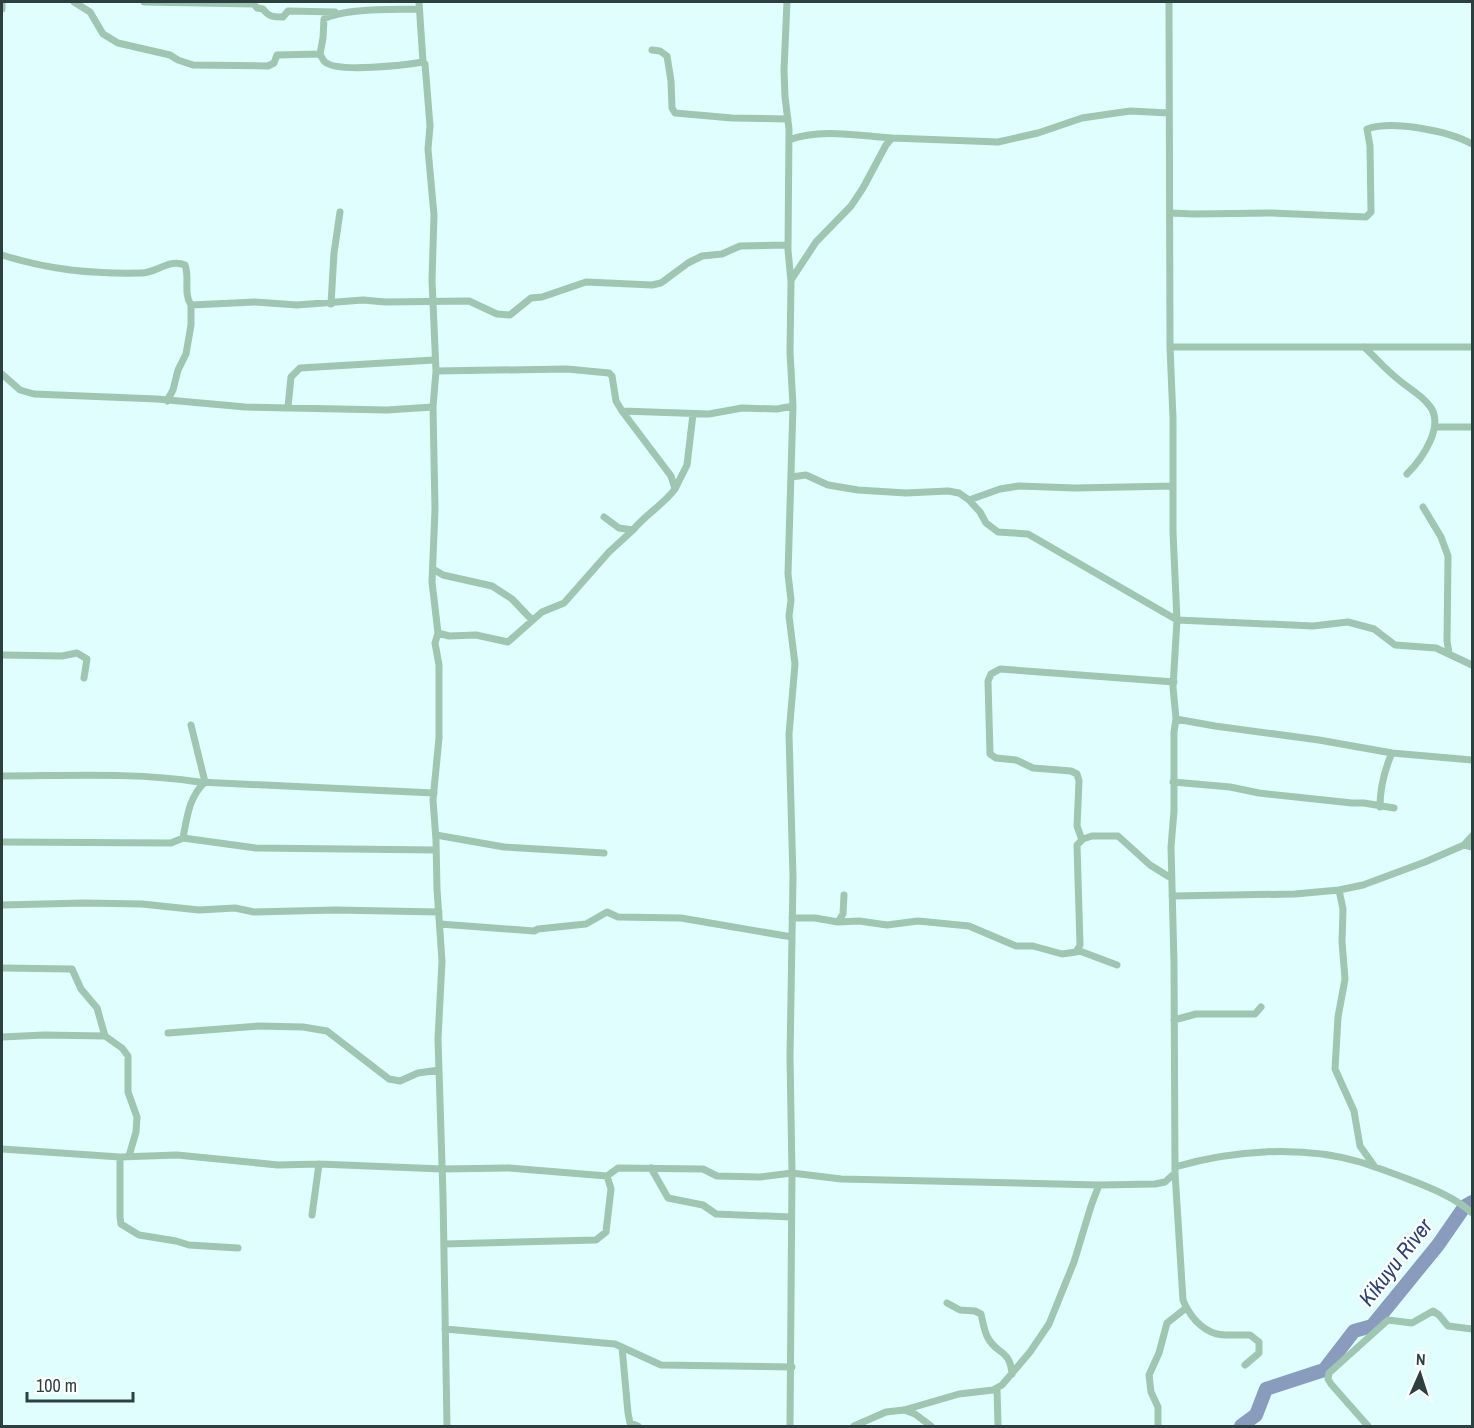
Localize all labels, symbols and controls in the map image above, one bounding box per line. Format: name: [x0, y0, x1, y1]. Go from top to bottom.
water label: Kikuyu River: [1351, 1211, 1439, 1312]
north arrow: [1390, 1344, 1450, 1404]
text: N: [1415, 1348, 1426, 1370]
scale bar: [27, 1365, 134, 1403]
text: 100 m: [36, 1373, 77, 1398]

